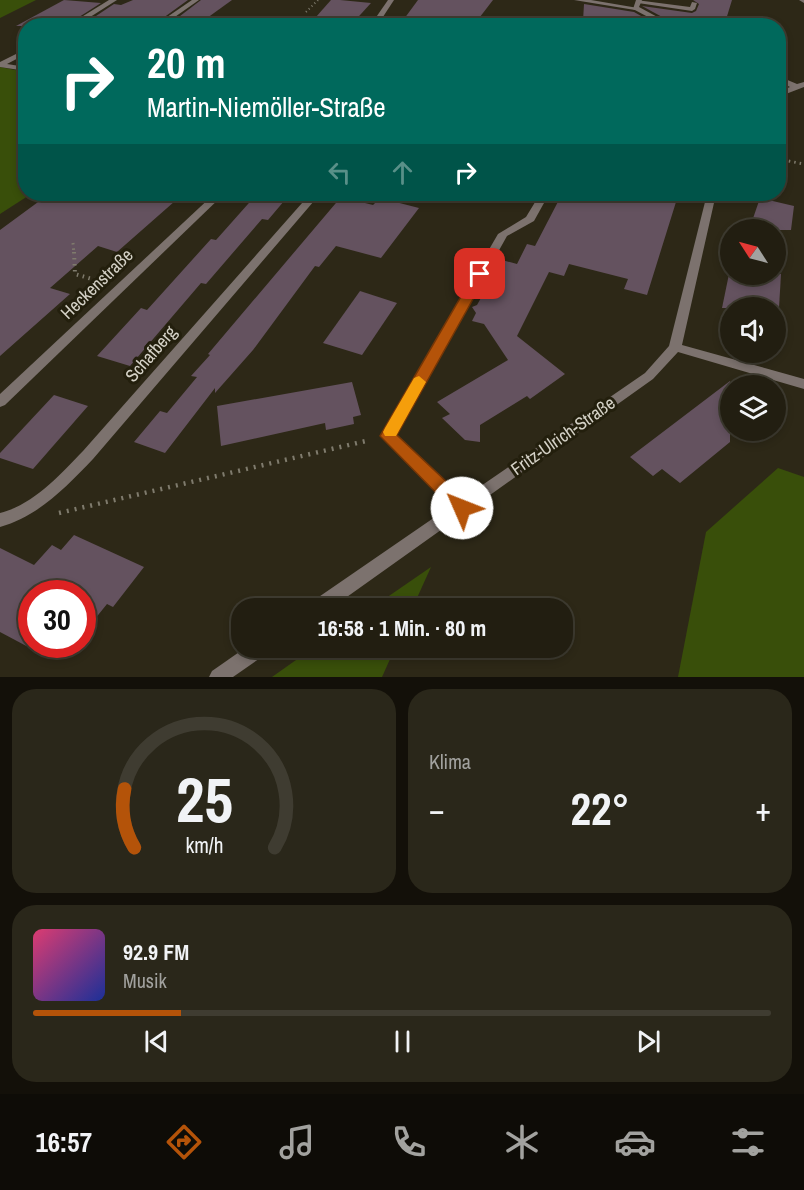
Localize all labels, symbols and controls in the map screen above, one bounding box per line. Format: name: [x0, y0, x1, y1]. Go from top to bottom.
text: 20 m: [147, 35, 226, 91]
icon: right: [48, 42, 126, 120]
text: Martin-Niemöller-Straße: [147, 89, 386, 125]
icon: left: [323, 156, 356, 189]
icon: ahead: [386, 156, 419, 189]
icon: right: [449, 156, 482, 189]
north arrow: [720, 219, 786, 285]
map controls: [720, 219, 786, 441]
street label: Heckenstraße: [55, 243, 138, 325]
pin: [454, 248, 505, 299]
icon: arrive: [463, 257, 496, 290]
button: sound: [720, 297, 786, 363]
street label: Schafberg: [119, 319, 183, 387]
button: layers: [720, 375, 786, 441]
street label: Fritz-Ulrich-Straße: [505, 390, 620, 481]
position arrow: [430, 476, 494, 540]
speed limit sign: 30: [18, 580, 96, 658]
text: 16:58 · 1 Min. · 80 m: [318, 613, 486, 643]
text: Klima: [429, 748, 471, 775]
text: 25: [176, 757, 232, 841]
text: 22°: [570, 778, 630, 839]
text: −: [429, 787, 445, 831]
text: +: [755, 787, 771, 831]
text: km/h: [185, 831, 223, 860]
text: 92.9 FM: [123, 937, 189, 967]
text: Musik: [123, 967, 167, 994]
icon: previous: [140, 1025, 173, 1058]
icon: pause: [386, 1025, 419, 1058]
icon: next: [632, 1025, 665, 1058]
icon: directions: [163, 1121, 205, 1163]
icon: music: [276, 1121, 318, 1163]
icon: phone: [388, 1121, 430, 1163]
icon: climate: [501, 1121, 543, 1163]
icon: car: [614, 1121, 656, 1163]
icon: filters: [727, 1121, 769, 1163]
text: 16:57: [35, 1124, 92, 1160]

